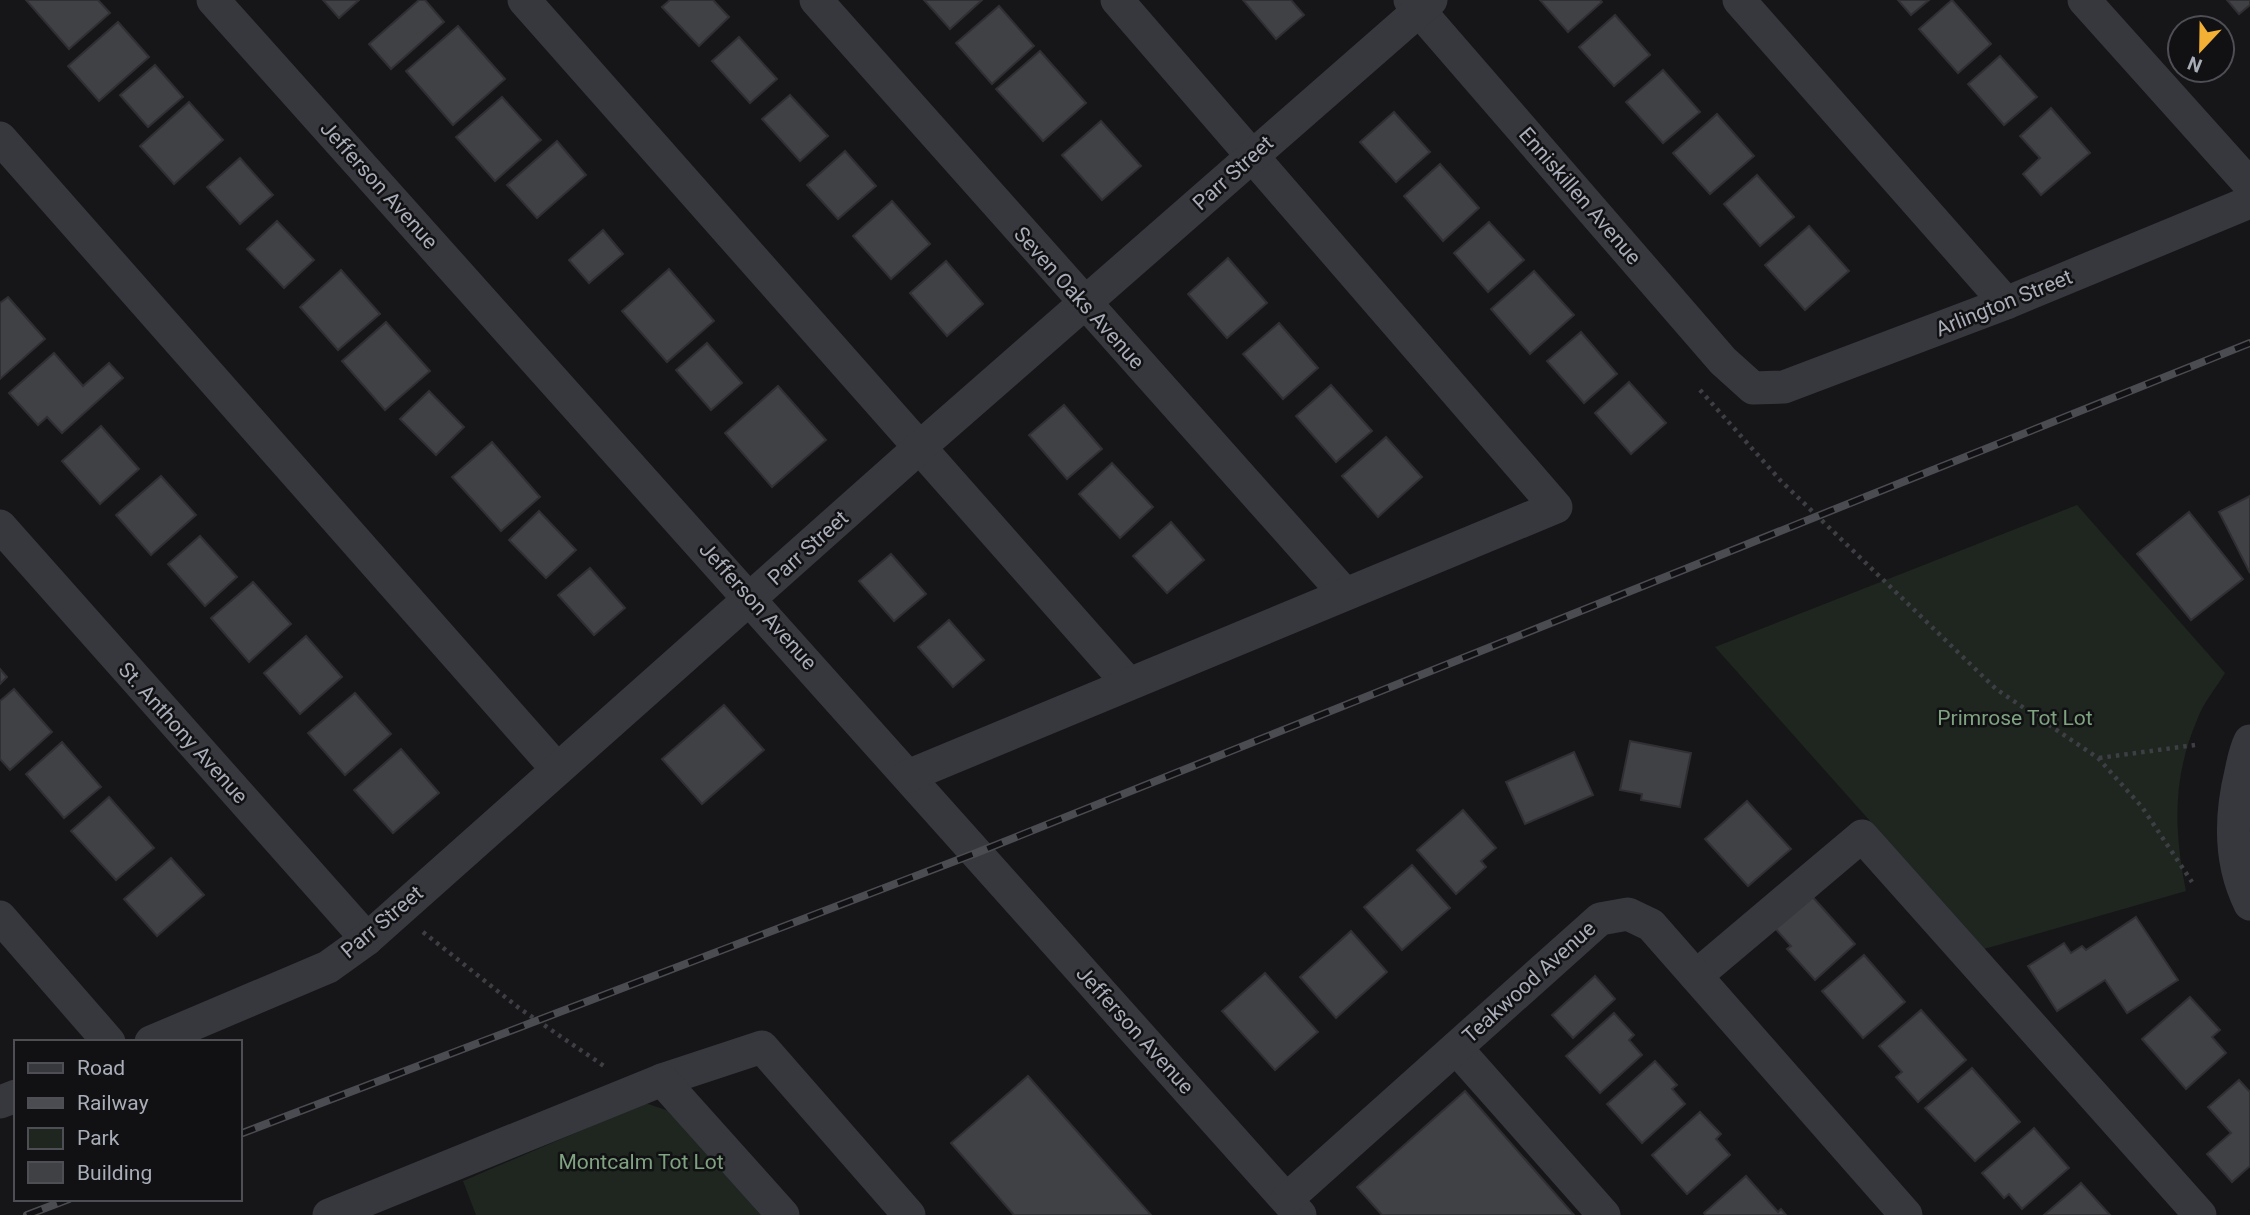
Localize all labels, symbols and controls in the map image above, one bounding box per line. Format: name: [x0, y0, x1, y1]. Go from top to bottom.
north arrow: [2166, 14, 2236, 84]
text: N: [2184, 51, 2205, 77]
street label: Jefferson Avenue: [315, 116, 443, 254]
street label: Enniskillen Avenue: [1514, 123, 1646, 269]
street label: Parr Street: [1188, 131, 1278, 215]
street label: Seven Oaks Avenue: [1009, 222, 1149, 374]
street label: Arlington Street: [1932, 265, 2076, 341]
street label: Parr Street: [763, 506, 853, 590]
street label: Jefferson Avenue: [694, 537, 822, 675]
street label: St. Anthony Avenue: [113, 658, 253, 808]
park label: Primrose Tot Lot: [1937, 706, 2093, 730]
street label: Parr Street: [336, 881, 428, 963]
street label: Teakwood Avenue: [1458, 916, 1600, 1048]
street label: Jefferson Avenue: [1071, 961, 1199, 1099]
legend: [14, 1040, 242, 1201]
text: Road: [77, 1056, 125, 1080]
text: Railway: [77, 1091, 149, 1115]
text: Park: [77, 1126, 120, 1150]
park label: Montcalm Tot Lot: [558, 1150, 724, 1174]
text: Building: [77, 1161, 152, 1185]

